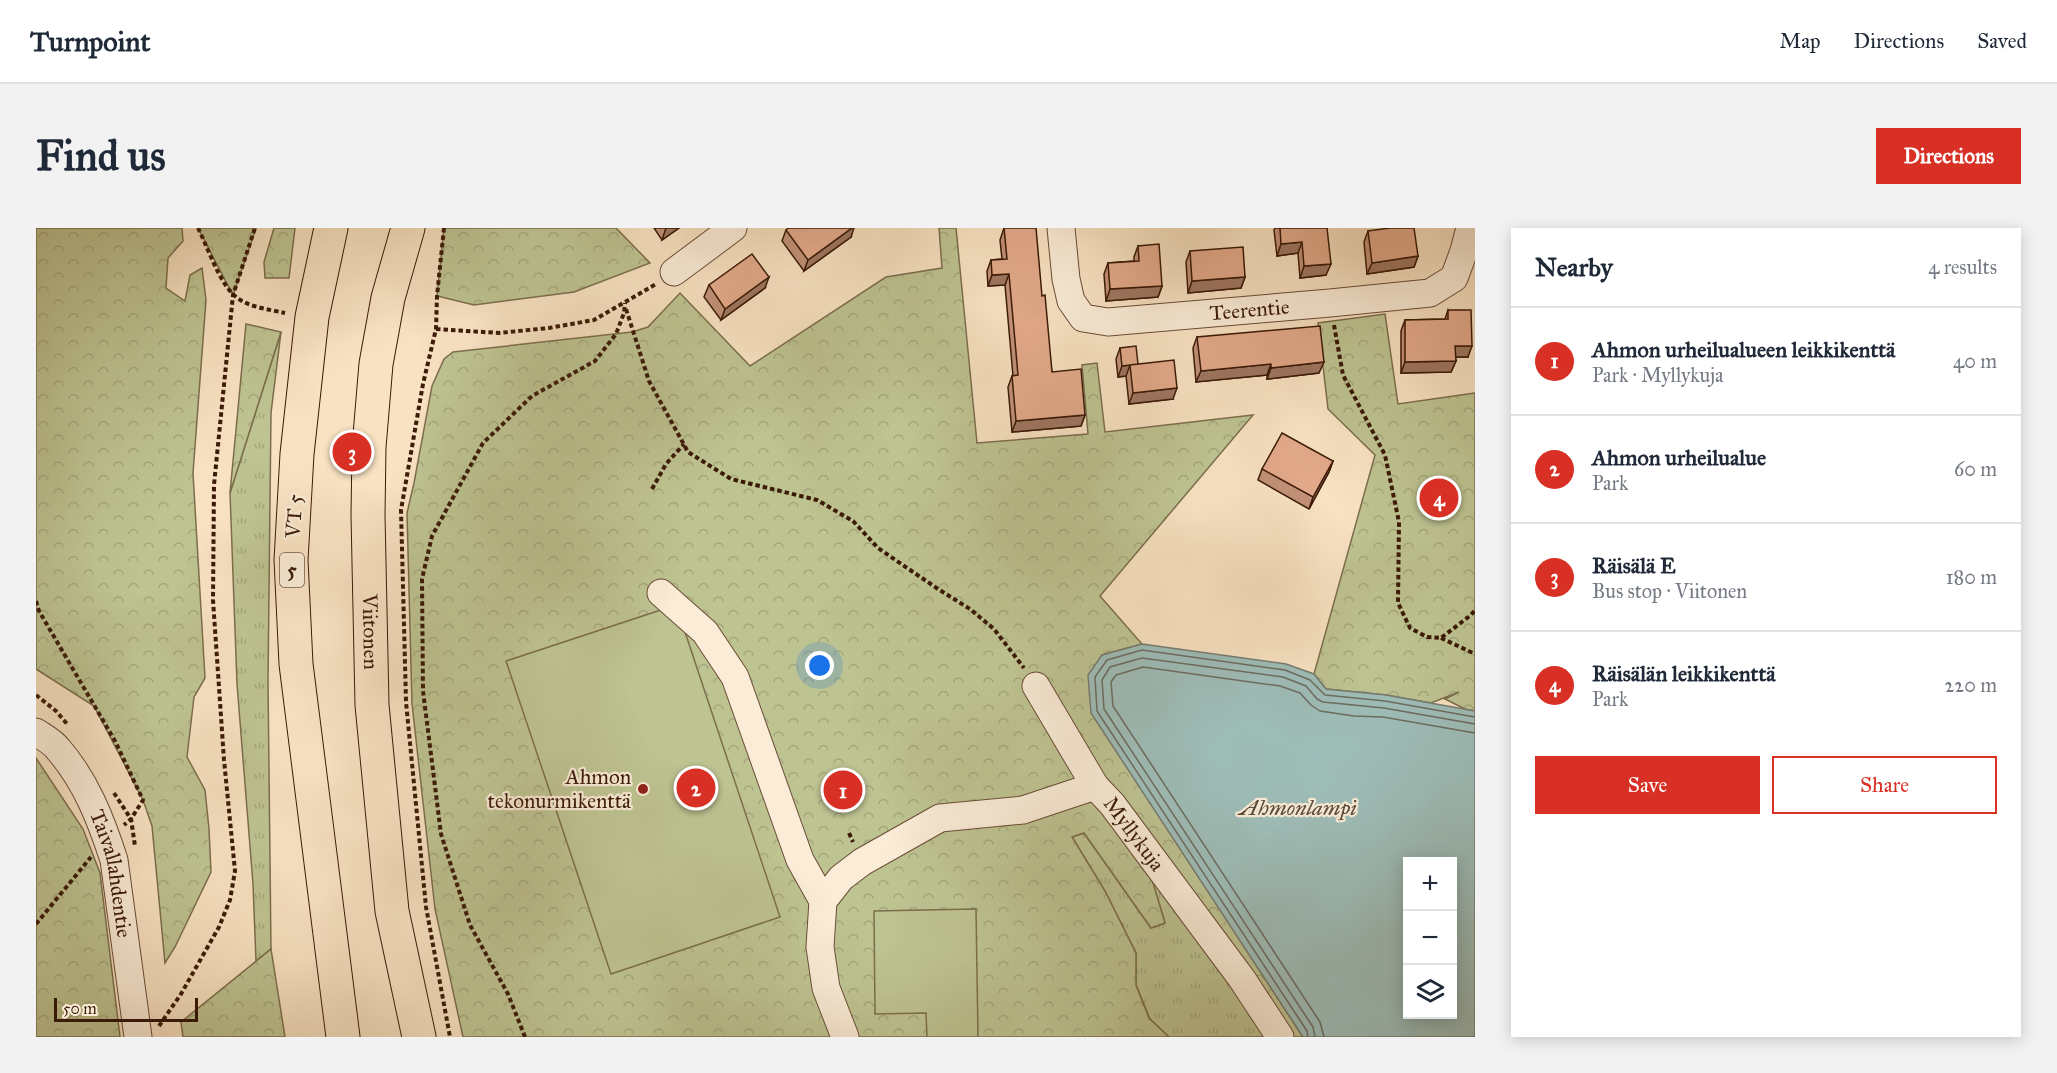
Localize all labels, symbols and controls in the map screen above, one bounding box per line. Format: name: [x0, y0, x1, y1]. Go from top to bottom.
text: Turnpoint: [30, 24, 150, 59]
text: Map: [1780, 28, 1821, 54]
text: Directions: [1854, 28, 1944, 54]
text: Saved: [1977, 28, 2027, 54]
button: Directions: [1876, 128, 2021, 184]
text: Find us: [36, 130, 166, 182]
text: Nearby: [1535, 251, 1613, 283]
text: 4 results: [1928, 255, 1997, 279]
street label: Teerentie: [1209, 294, 1291, 326]
text: Ahmon urheilualueen leikkikenttä: [1592, 336, 1895, 363]
text: 1: [1551, 349, 1558, 373]
text: 40 m: [1953, 349, 1997, 373]
text: Park · Myllykuja: [1592, 363, 1724, 387]
pin: 3: [332, 430, 372, 474]
text: Ahmon urheilualue: [1592, 444, 1766, 471]
text: 2: [1550, 457, 1559, 481]
text: 60 m: [1954, 457, 1997, 481]
text: Park: [1592, 471, 1628, 495]
pin: 4: [1420, 476, 1458, 520]
street label: VT 5: [280, 493, 308, 539]
text: Räisälä E: [1592, 552, 1676, 579]
road number: 5: [280, 553, 304, 587]
text: 3: [1551, 565, 1559, 589]
text: 180 m: [1946, 565, 1997, 589]
text: Bus stop · Viitonen: [1592, 579, 1747, 603]
street label: Viitonen: [357, 593, 384, 670]
your location: [805, 651, 834, 680]
text: Räisälän leikkikenttä: [1592, 660, 1775, 687]
text: 4: [1549, 673, 1560, 697]
text: 220 m: [1945, 673, 1997, 697]
text: Park: [1592, 687, 1628, 711]
button: Save: [1535, 756, 1760, 814]
button: Share: [1772, 756, 1997, 814]
place label: Ahmon tekonurmikenttä: [488, 764, 631, 814]
pin: 2: [676, 766, 716, 810]
pin: 1: [824, 768, 862, 812]
marker: Ahmon tekonurmikenttä: [636, 782, 650, 796]
street label: Myllykuja: [1098, 791, 1170, 876]
water label: Ahmonlampi: [1237, 794, 1357, 821]
street label: Taivallahdentie: [84, 806, 137, 940]
map controls: [1403, 857, 1457, 1019]
button: +: [1403, 857, 1457, 911]
button: −: [1403, 911, 1457, 965]
button: layers: [1403, 965, 1457, 1019]
scale bar: [54, 995, 198, 1022]
text: 50 m: [63, 999, 97, 1018]

